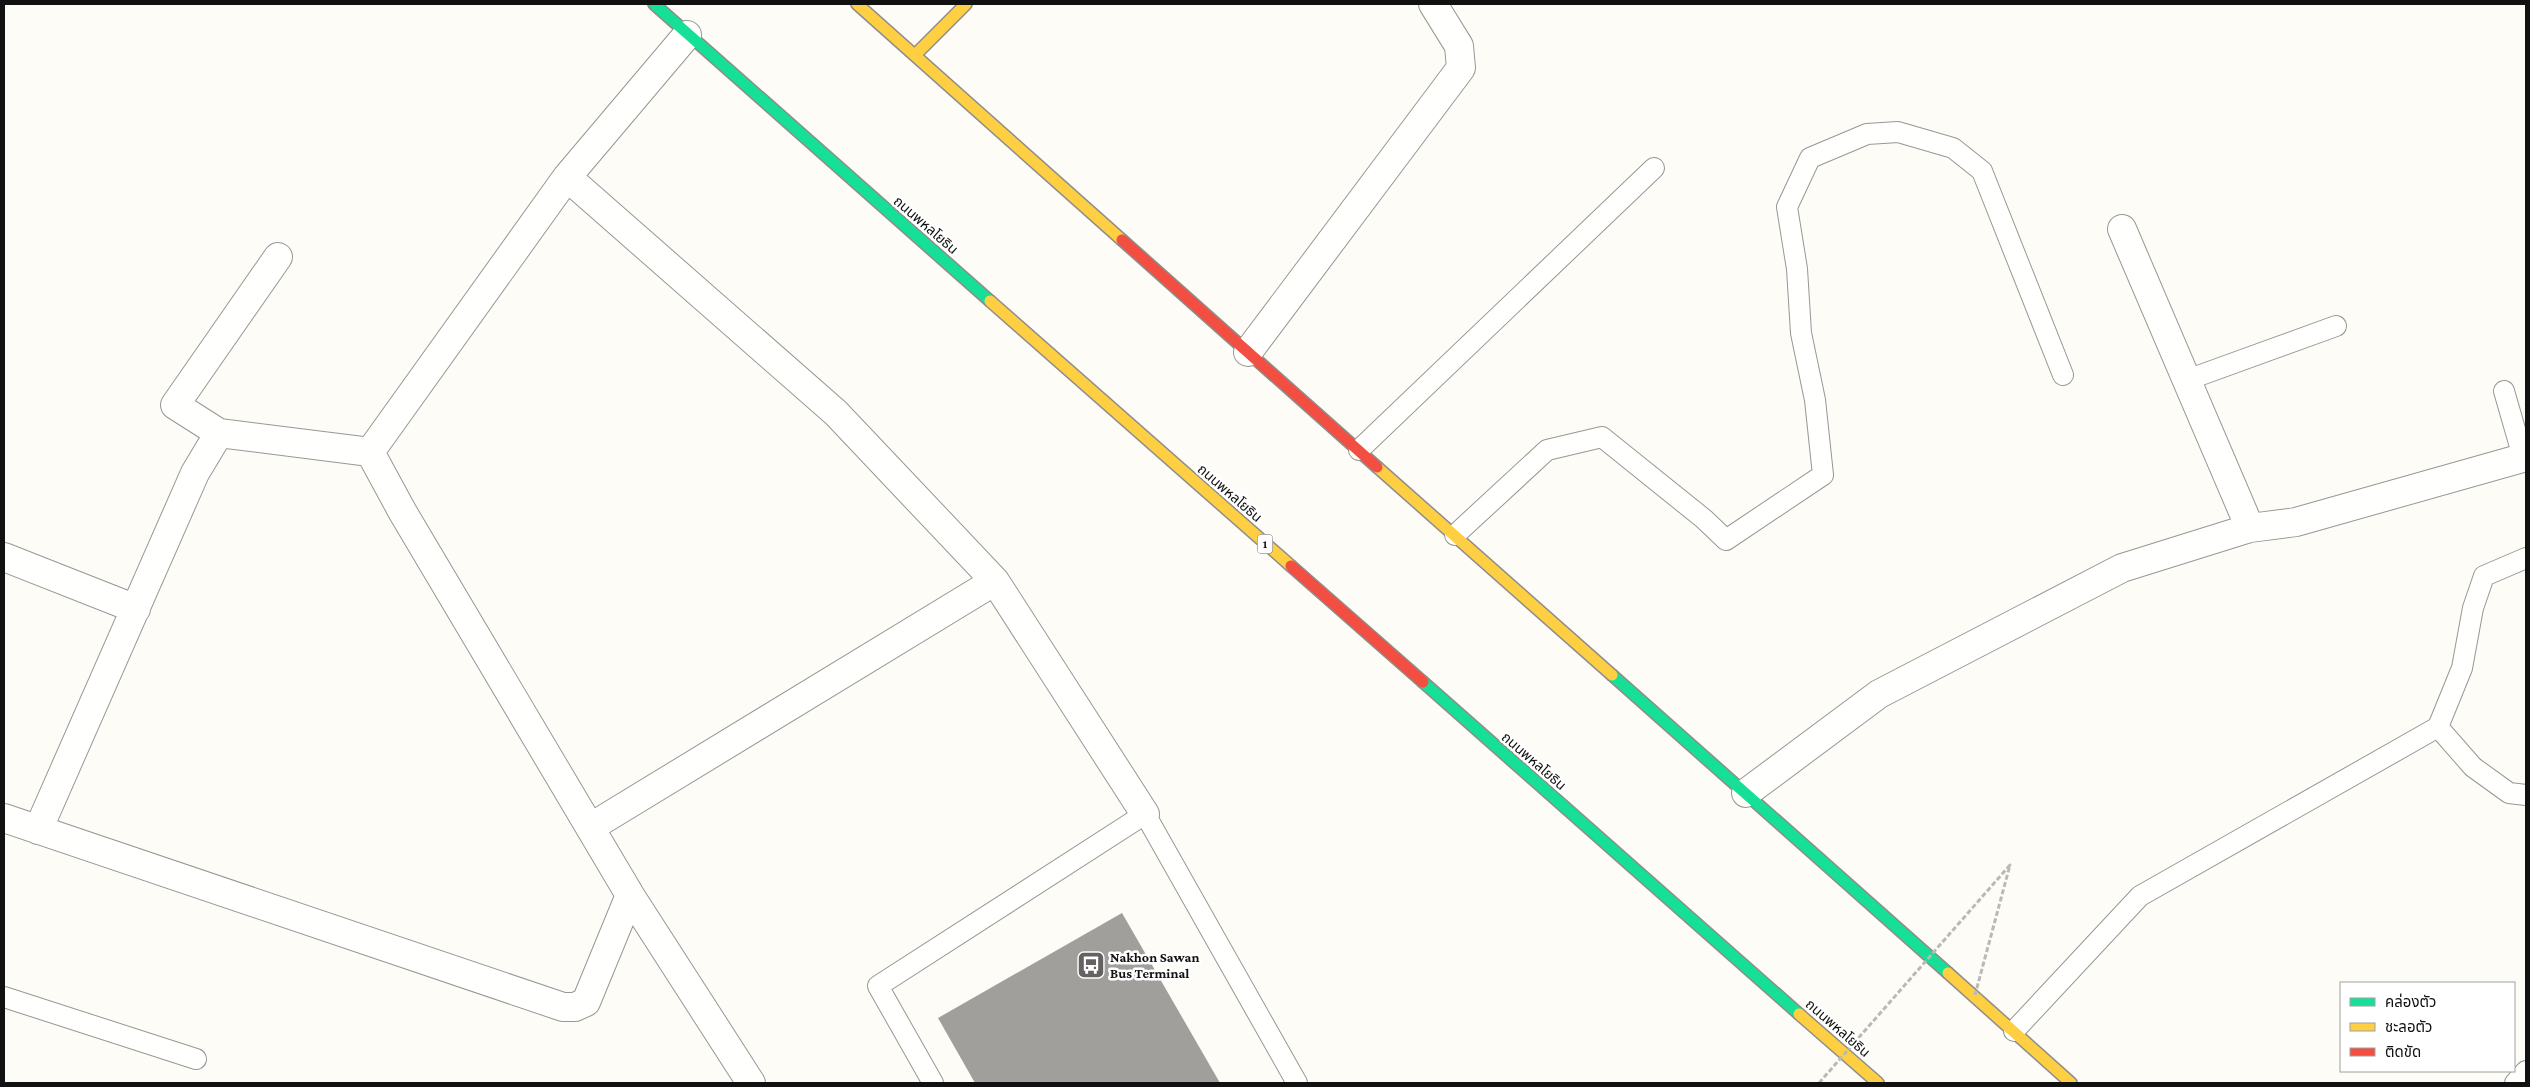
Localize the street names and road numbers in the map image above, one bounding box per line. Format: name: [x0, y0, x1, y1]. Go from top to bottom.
street label: ถนนพหลโยธิน: [891, 193, 961, 257]
street label: ถนนพหลโยธิน: [1195, 461, 1265, 525]
road number: 1: [1258, 534, 1272, 554]
street label: ถนนพหลโยธิน: [1499, 729, 1569, 793]
street label: ถนนพหลโยธิน: [1803, 996, 1873, 1060]

